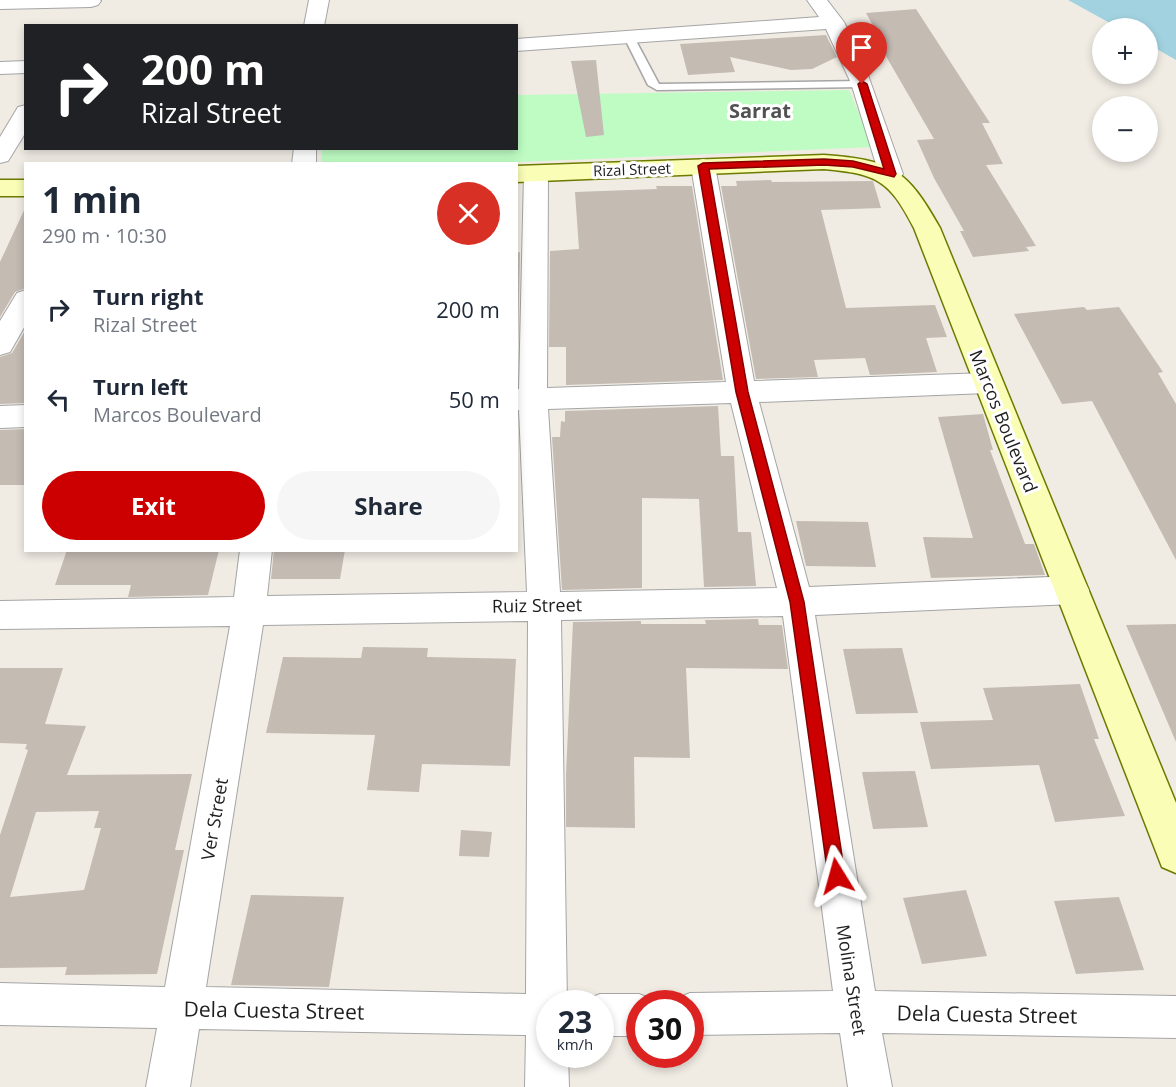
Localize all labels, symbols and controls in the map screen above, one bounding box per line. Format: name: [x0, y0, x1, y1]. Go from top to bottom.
map controls: [1092, 18, 1158, 162]
button: +: [1092, 18, 1158, 84]
pin: [836, 22, 887, 84]
icon: arrive: [845, 31, 878, 64]
text: 200 m: [141, 40, 265, 97]
icon: right: [42, 48, 120, 126]
text: Rizal Street: [141, 94, 281, 131]
button: −: [1092, 96, 1158, 162]
district label: Sarrat: [729, 97, 791, 124]
street label: Rizal Street: [593, 158, 671, 180]
text: 1 min: [42, 175, 142, 224]
button: close: [437, 182, 500, 245]
text: 290 m · 10:30: [42, 222, 167, 249]
text: Turn right: [93, 281, 204, 311]
icon: right: [42, 293, 75, 326]
text: 200 m: [436, 294, 500, 324]
text: Rizal Street: [93, 311, 197, 338]
street label: Marcos Boulevard: [964, 346, 1044, 496]
text: Turn left: [93, 371, 188, 401]
icon: left: [42, 383, 75, 416]
text: 50 m: [449, 384, 500, 414]
text: Marcos Boulevard: [93, 401, 262, 428]
button: Exit: [42, 471, 265, 540]
button: Share: [277, 471, 500, 540]
street label: Ruiz Street: [492, 592, 582, 618]
street label: Ver Street: [195, 776, 233, 862]
position arrow: [805, 844, 869, 908]
street label: Molina Street: [831, 923, 873, 1037]
speed limit sign: 30: [626, 990, 704, 1068]
street label: Dela Cuesta Street: [183, 994, 365, 1026]
street label: Dela Cuesta Street: [896, 998, 1078, 1030]
text: 23: [558, 1001, 592, 1042]
text: km/h: [557, 1034, 593, 1054]

